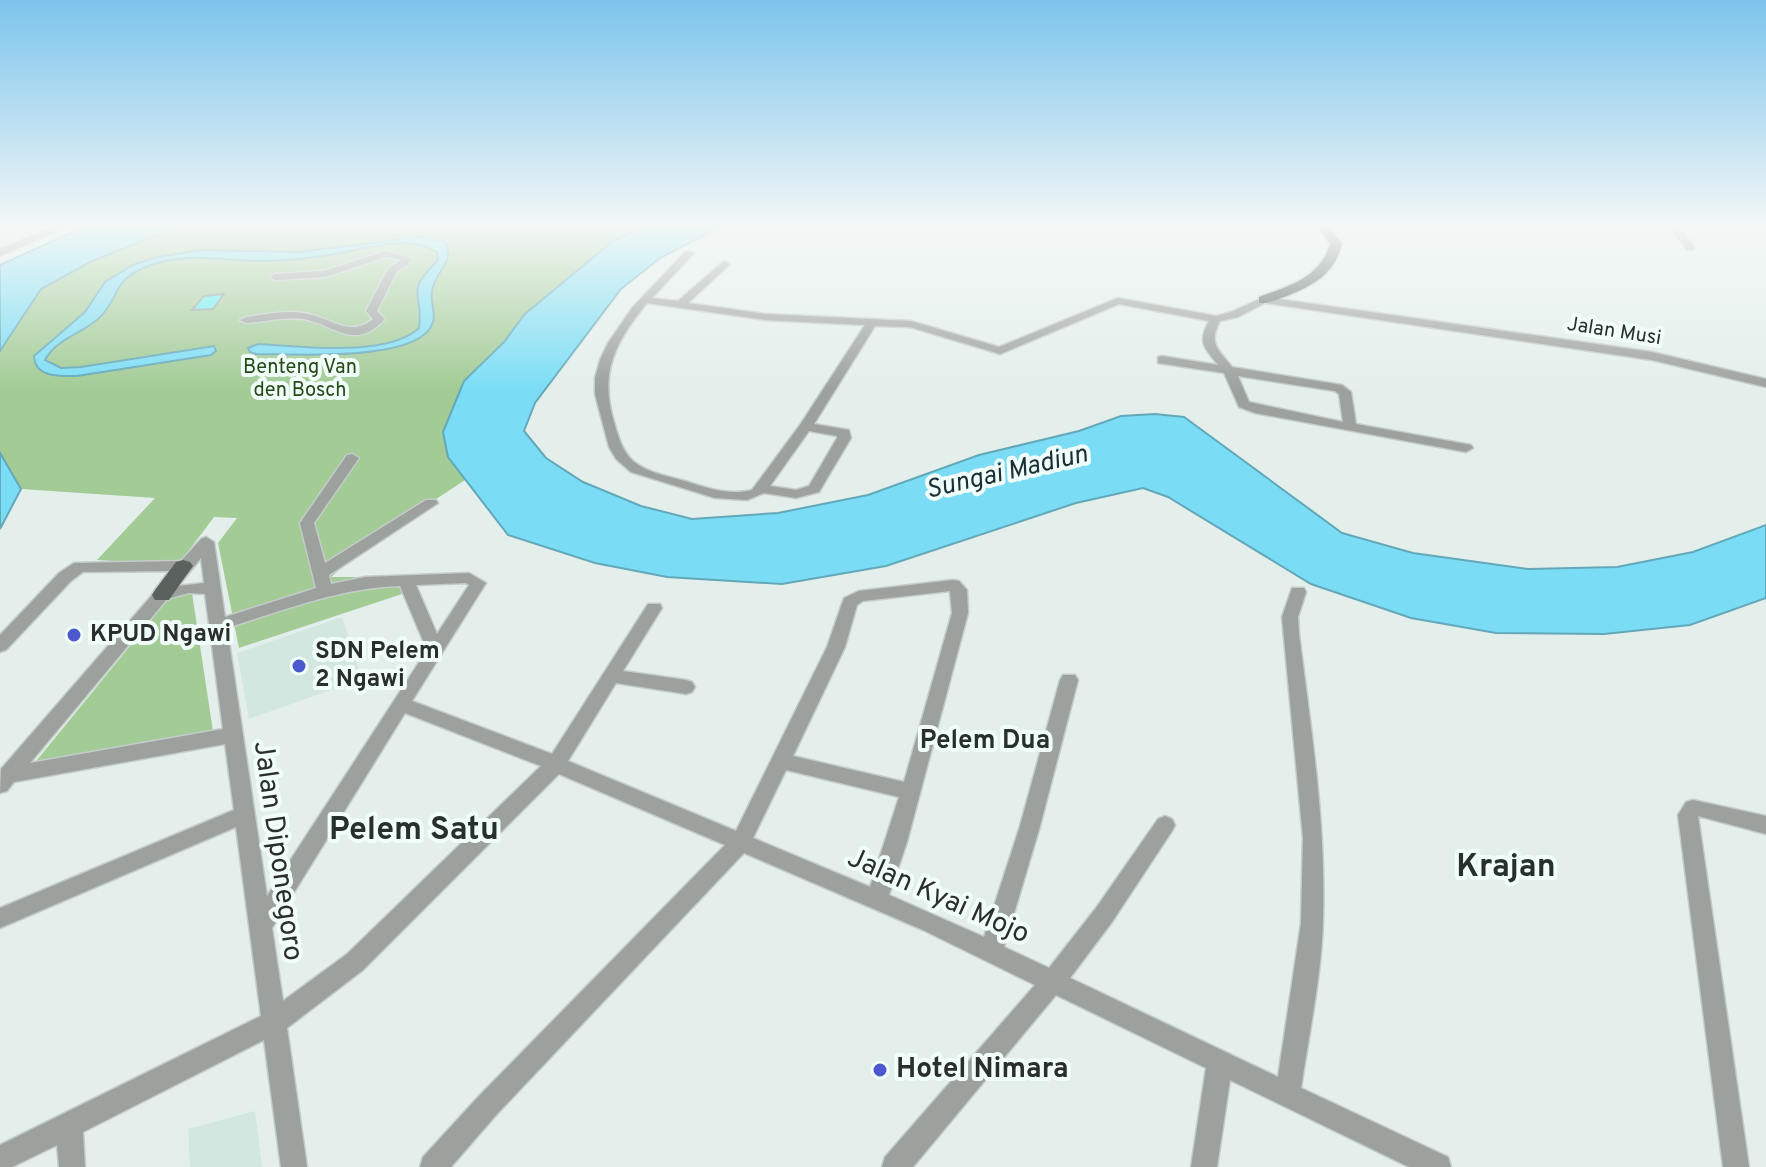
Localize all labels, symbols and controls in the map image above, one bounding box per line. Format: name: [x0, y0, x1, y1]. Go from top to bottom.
street label: Jalan Musi: [1565, 312, 1663, 352]
park label: Benteng Van den Bosch: [243, 355, 357, 404]
water label: Sungai Madiun: [923, 438, 1091, 508]
place label: KPUD Ngawi: [90, 620, 231, 650]
marker: KPUD Ngawi: [65, 626, 83, 644]
place label: SDN Pelem 2 Ngawi: [315, 637, 440, 695]
marker: SDN Pelem 2 Ngawi: [290, 657, 308, 675]
district label: Pelem Dua: [920, 725, 1050, 758]
street label: Jalan Diponegoro: [244, 739, 310, 963]
district label: Pelem Satu: [329, 811, 499, 851]
street label: Jalan Kyai Mojo: [841, 841, 1035, 953]
district label: Krajan: [1456, 848, 1556, 888]
place label: Hotel Nimara: [896, 1052, 1069, 1088]
marker: Hotel Nimara: [871, 1061, 889, 1079]

